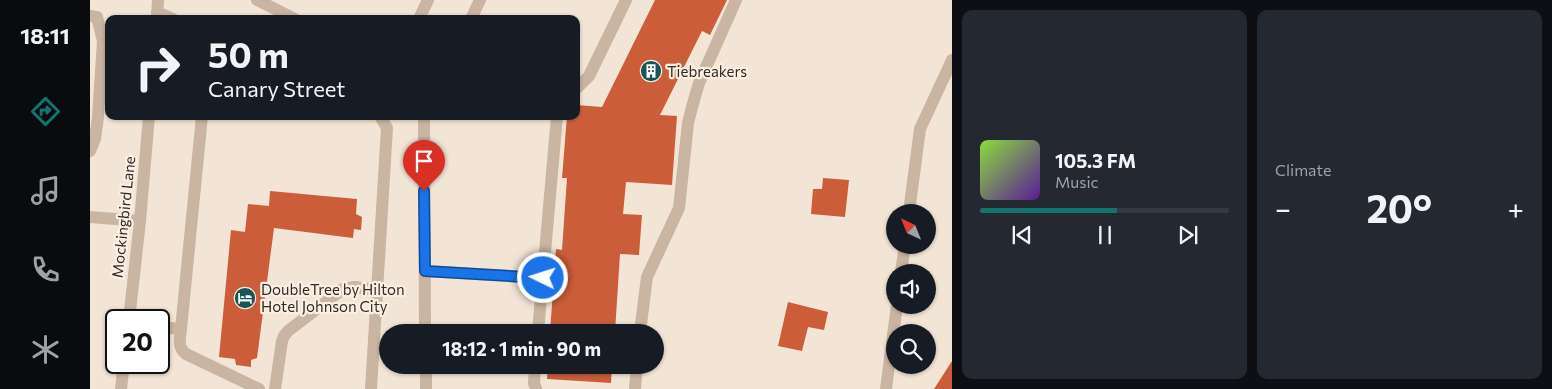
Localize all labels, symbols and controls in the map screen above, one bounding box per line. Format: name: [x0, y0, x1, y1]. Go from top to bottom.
text: 18:11: [20, 22, 70, 49]
text: 50 m: [208, 32, 289, 75]
icon: right: [125, 35, 190, 100]
building icon: Tiebreakers: [639, 59, 663, 83]
place label: Tiebreakers: [667, 62, 747, 80]
text: Canary Street: [208, 75, 345, 102]
icon: directions: [28, 94, 63, 129]
pin: [403, 140, 445, 191]
icon: arrive: [410, 147, 438, 175]
text: 105.3 FM: [1055, 149, 1136, 172]
street label: Mockingbird Lane: [108, 155, 138, 279]
text: Climate: [1275, 160, 1331, 179]
text: Music: [1055, 172, 1099, 191]
icon: music: [28, 173, 63, 208]
text: 20°: [1366, 184, 1432, 231]
text: −: [1275, 191, 1291, 225]
text: +: [1508, 191, 1524, 225]
north arrow: [886, 204, 936, 254]
map controls: [886, 204, 936, 374]
icon: previous: [1008, 221, 1036, 249]
icon: pause: [1091, 221, 1119, 249]
icon: next: [1174, 221, 1202, 249]
position arrow: [516, 251, 568, 303]
icon: phone: [28, 252, 63, 287]
button: sound: [886, 264, 936, 314]
place label: DoubleTree by Hilton Hotel Johnson City: [261, 280, 405, 315]
hotel icon: DoubleTree by Hilton Hotel Johnson City: [233, 286, 257, 310]
speed limit sign: 20: [105, 309, 170, 374]
button: search: [886, 324, 936, 374]
icon: climate: [28, 332, 63, 367]
text: 18:12 · 1 min · 90 m: [442, 337, 601, 360]

